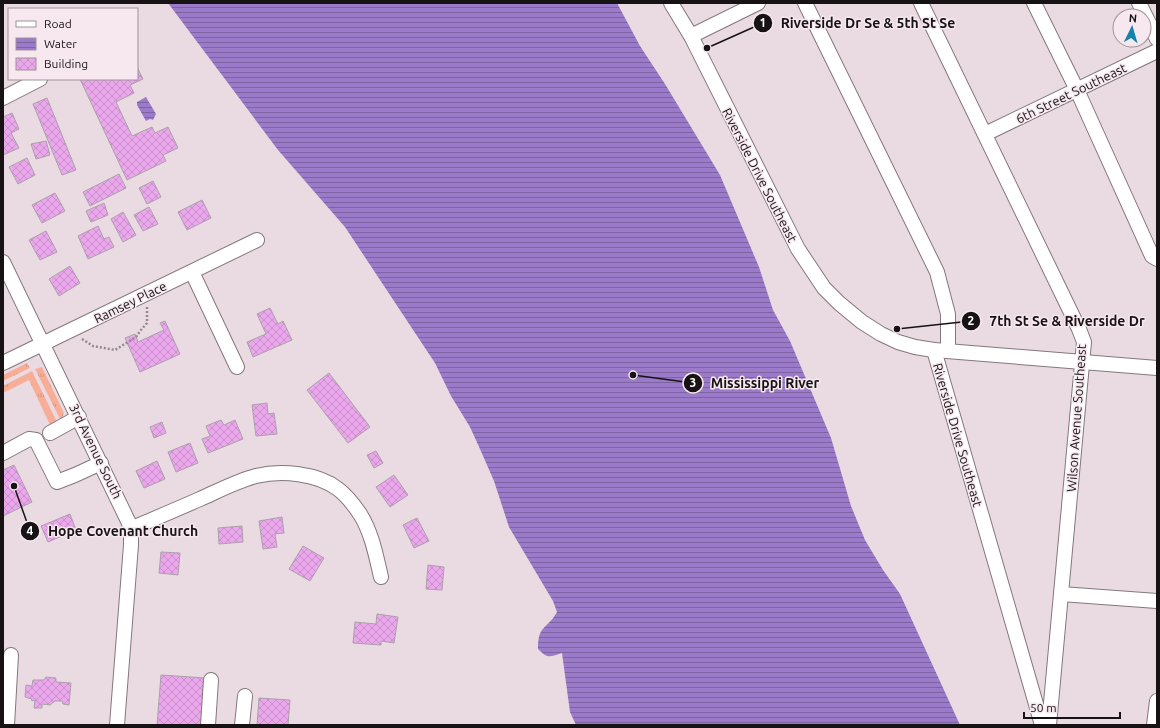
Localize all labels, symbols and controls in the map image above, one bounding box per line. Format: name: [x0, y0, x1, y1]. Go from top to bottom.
legend: [8, 8, 138, 80]
north arrow: [1112, 8, 1152, 48]
callout: Riverside Dr Se & 5th St Se: [753, 10, 963, 36]
text: N: [1128, 12, 1137, 24]
text: Riverside Dr Se & 5th St Se: [781, 15, 955, 31]
text: 1: [760, 16, 766, 29]
text: Road: [44, 17, 72, 30]
text: Water: [44, 37, 77, 50]
text: Building: [44, 57, 88, 70]
street label: 6th Street Southeast: [1014, 60, 1128, 126]
street label: Riverside Drive Southeast: [720, 105, 800, 245]
street label: Ramsey Place: [91, 278, 169, 326]
callout: 7th St Se & Riverside Dr: [961, 308, 1152, 334]
text: 7th St Se & Riverside Dr: [989, 313, 1145, 329]
text: 2: [968, 314, 975, 327]
street label: Wilson Avenue Southeast: [1064, 344, 1088, 492]
street label: Riverside Drive Southeast: [931, 361, 985, 509]
callout: Mississippi River: [683, 370, 828, 396]
text: Mississippi River: [711, 375, 820, 391]
text: 3: [690, 376, 696, 389]
street label: 3rd Avenue South: [67, 401, 125, 501]
callout: Hope Covenant Church: [20, 518, 206, 544]
text: Hope Covenant Church: [48, 523, 198, 539]
text: 4: [27, 524, 34, 537]
scale bar: [1024, 694, 1120, 720]
text: 50 m: [1030, 701, 1057, 714]

